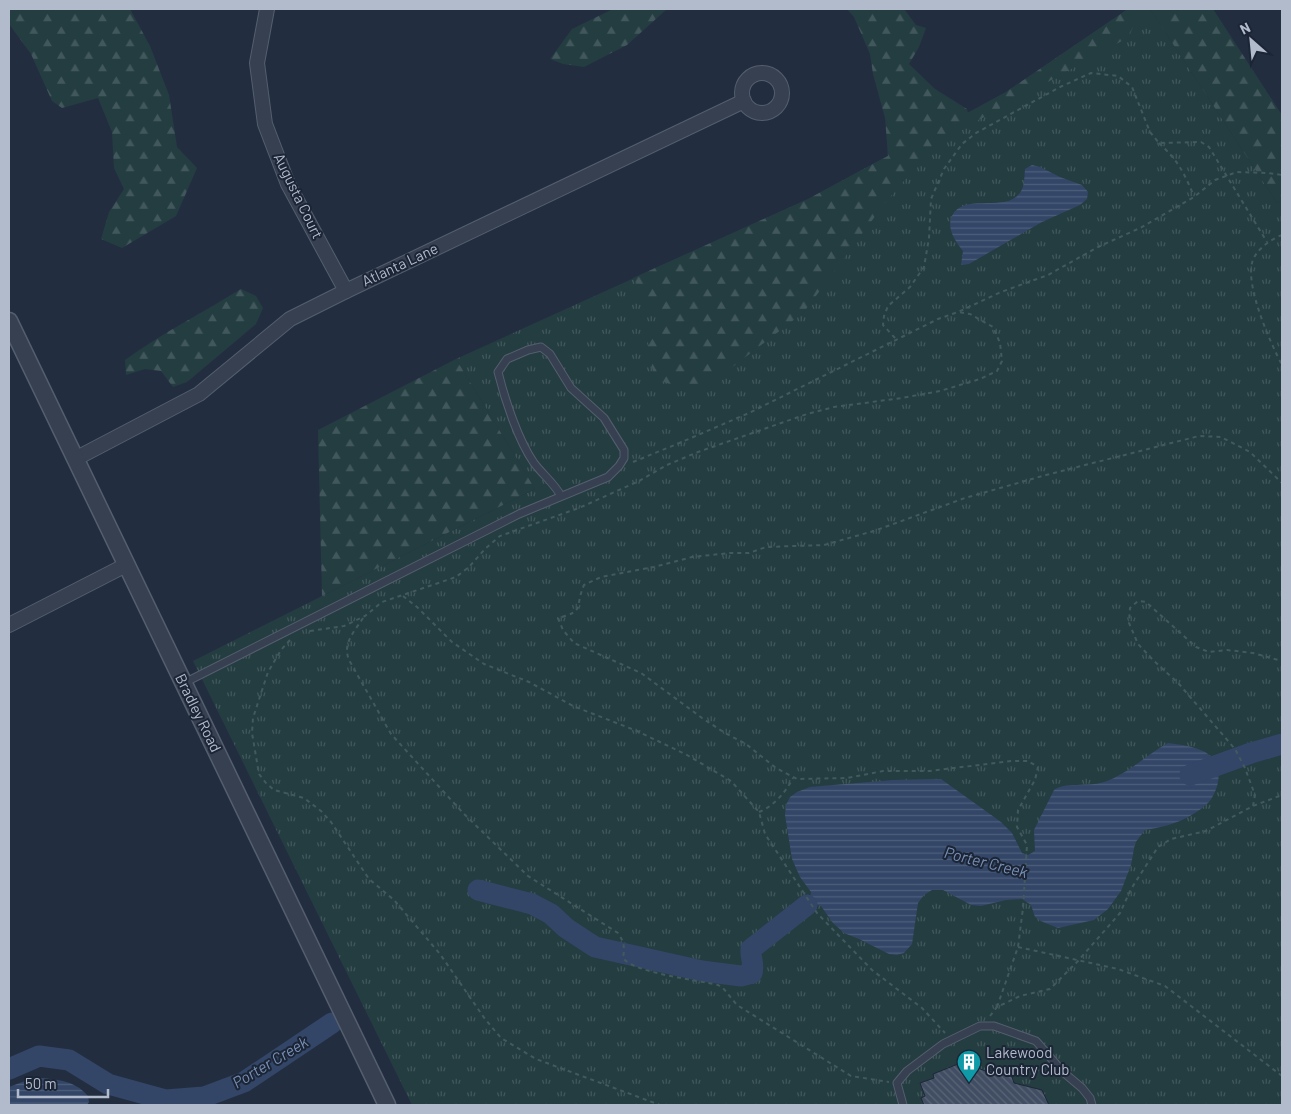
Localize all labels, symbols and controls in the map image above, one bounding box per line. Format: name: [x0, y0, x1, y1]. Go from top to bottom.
north arrow: [1226, 15, 1276, 65]
text: N: [1237, 18, 1253, 38]
street label: Augusta Court: [270, 150, 327, 241]
street label: Atlanta Lane: [359, 239, 440, 290]
street label: Bradley Road: [172, 670, 226, 755]
water label: Porter Creek: [943, 842, 1030, 881]
water label: Porter Creek: [228, 1031, 311, 1092]
place label: Lakewood Country Club: [986, 1043, 1069, 1078]
building icon: Lakewood Country Club: [956, 1049, 982, 1083]
scale bar: [18, 1066, 108, 1098]
text: 50 m: [25, 1074, 57, 1092]

